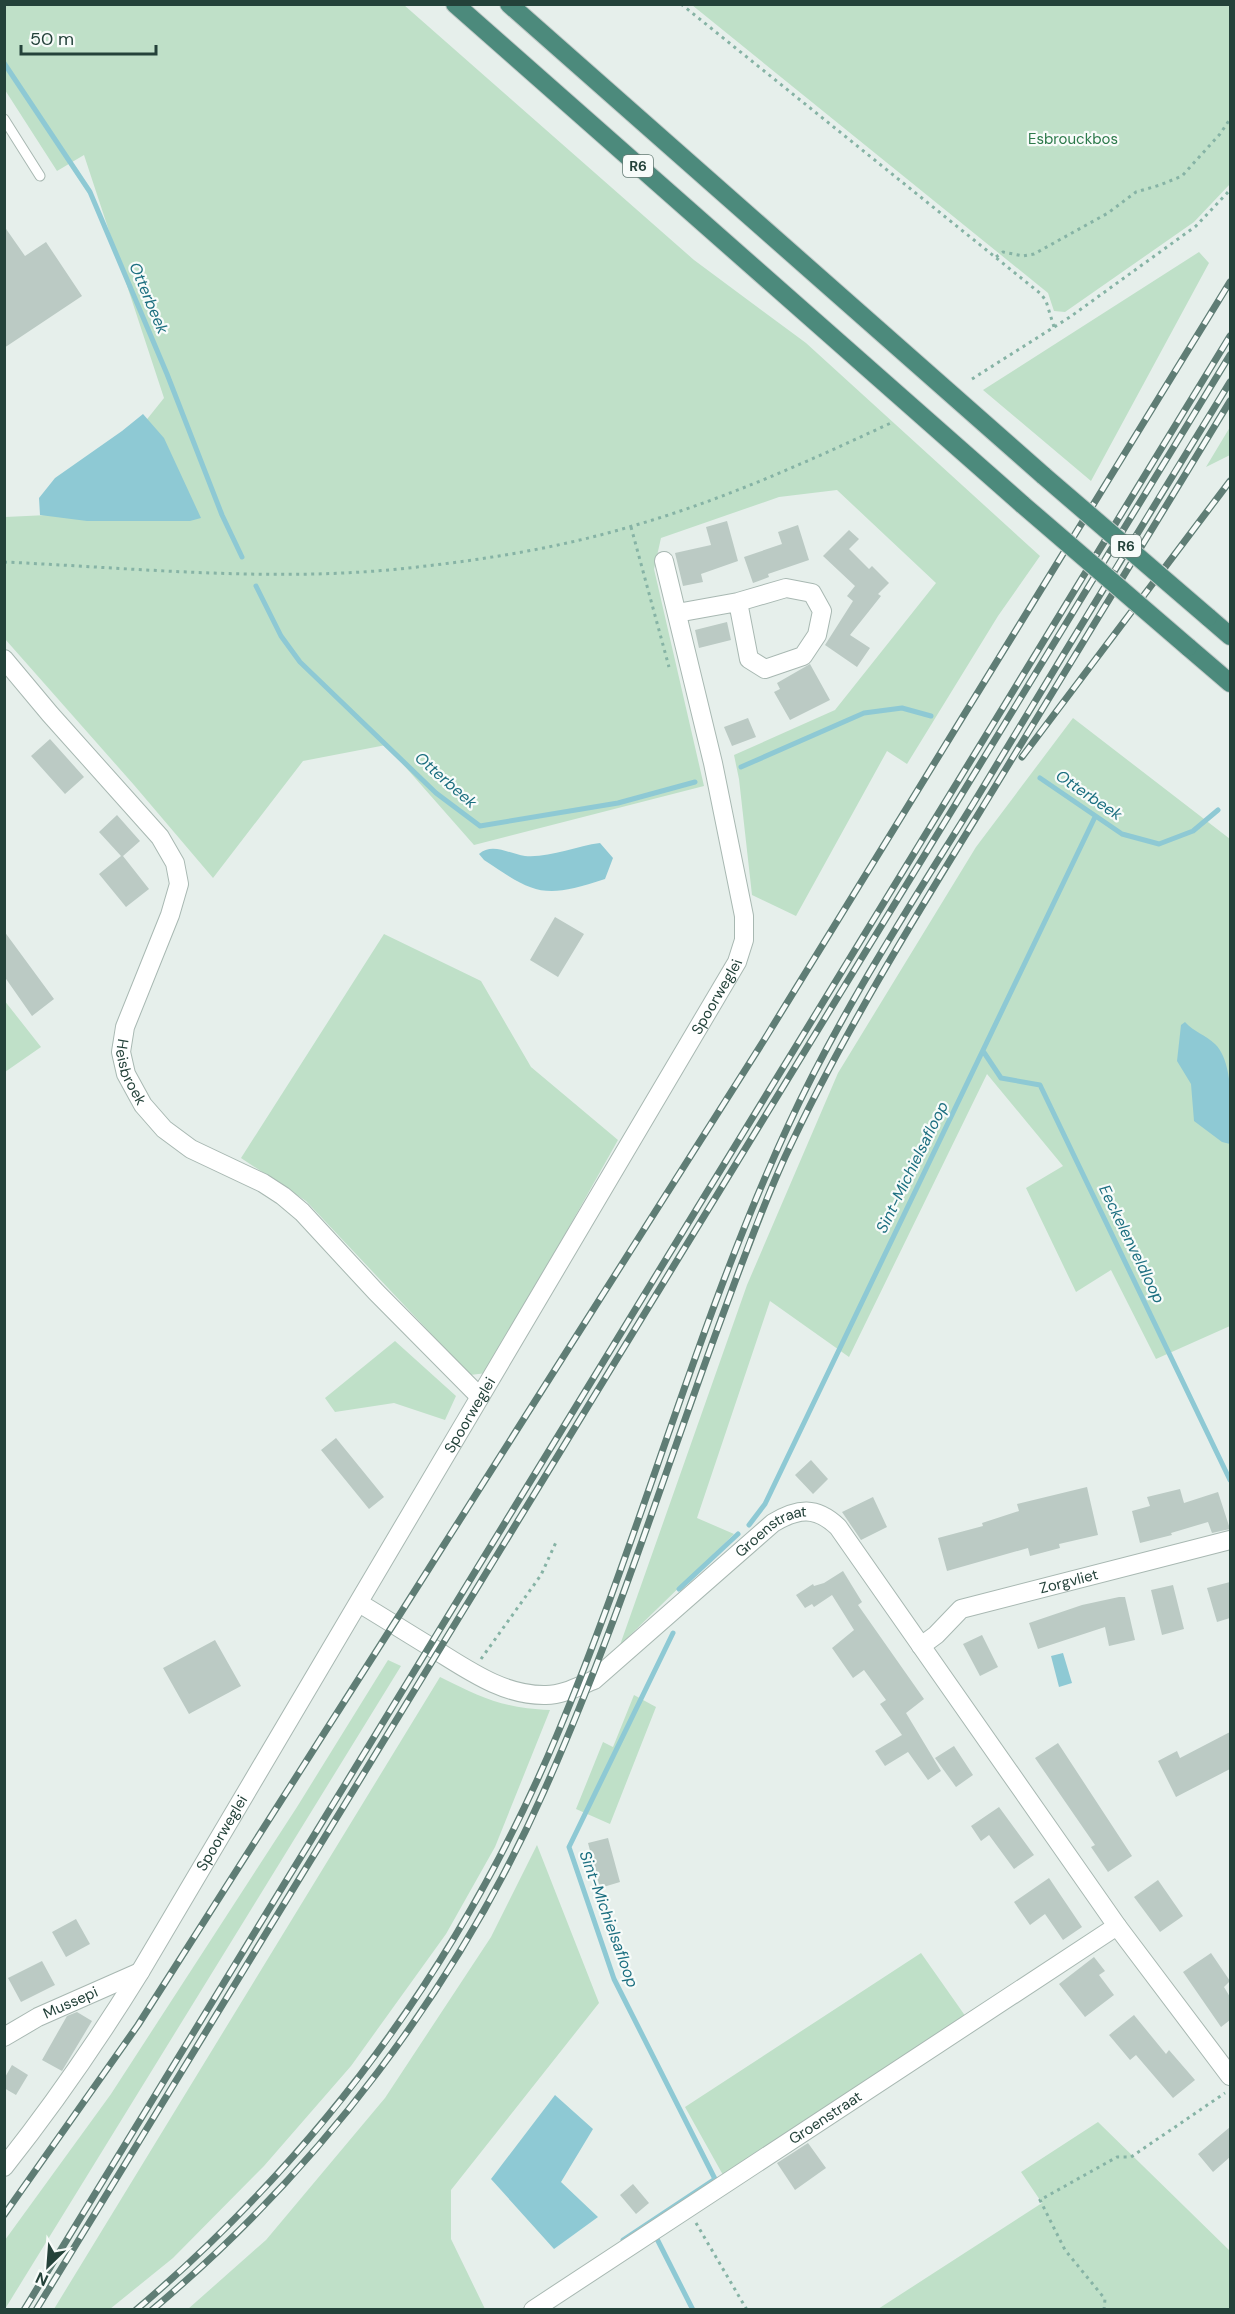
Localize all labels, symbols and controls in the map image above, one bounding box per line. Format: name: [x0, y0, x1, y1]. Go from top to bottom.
scale bar: [21, 18, 156, 56]
text: 50 m: [30, 27, 74, 51]
park label: Esbrouckbos: [1028, 129, 1118, 149]
road number: R6: [623, 155, 653, 177]
water label: Otterbeek: [124, 259, 174, 338]
road number: R6: [1111, 535, 1141, 557]
water label: Otterbeek: [410, 747, 482, 813]
water label: Otterbeek: [1052, 765, 1127, 825]
street label: Spoorweglei: [687, 957, 747, 1038]
street label: Heisbroek: [111, 1037, 151, 1109]
water label: Sint-Michielsafloop: [871, 1098, 953, 1236]
water label: Eeckelenveldloop: [1094, 1181, 1170, 1307]
street label: Spoorweglei: [440, 1374, 500, 1457]
street label: Groenstraat: [731, 1501, 807, 1562]
street label: Zorgvliet: [1037, 1564, 1100, 1598]
street label: Spoorweglei: [192, 1792, 252, 1875]
water label: Sint-Michielsafloop: [574, 1848, 644, 1990]
street label: Mussepi: [40, 1982, 101, 2023]
street label: Groenstraat: [785, 2086, 866, 2149]
north arrow: [18, 2236, 78, 2296]
text: N: [32, 2267, 52, 2291]

